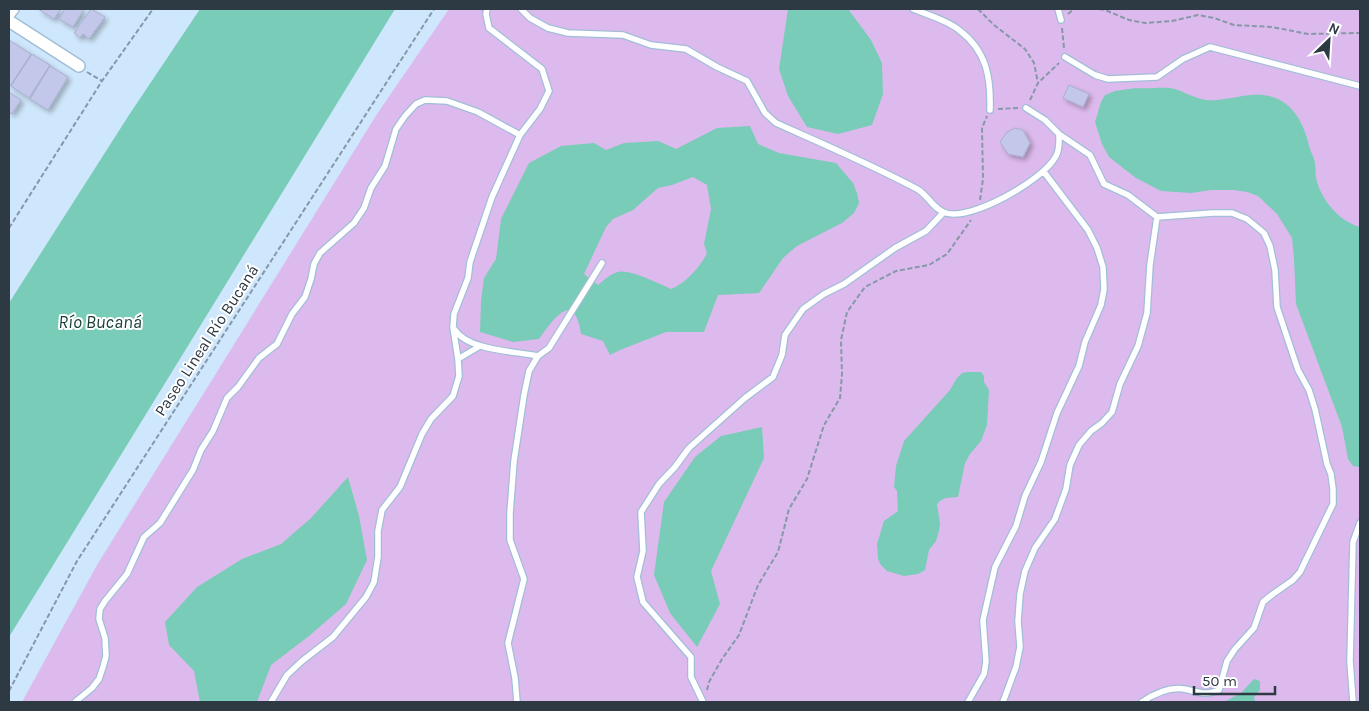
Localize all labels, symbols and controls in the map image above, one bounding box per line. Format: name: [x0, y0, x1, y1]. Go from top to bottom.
north arrow: [1304, 15, 1354, 65]
text: N: [1326, 19, 1342, 38]
street label: Paseo Lineal Río Bucaná: [150, 261, 262, 419]
water label: Río Bucaná: [58, 311, 142, 333]
scale bar: [1194, 664, 1275, 696]
text: 50 m: [1202, 672, 1237, 690]

